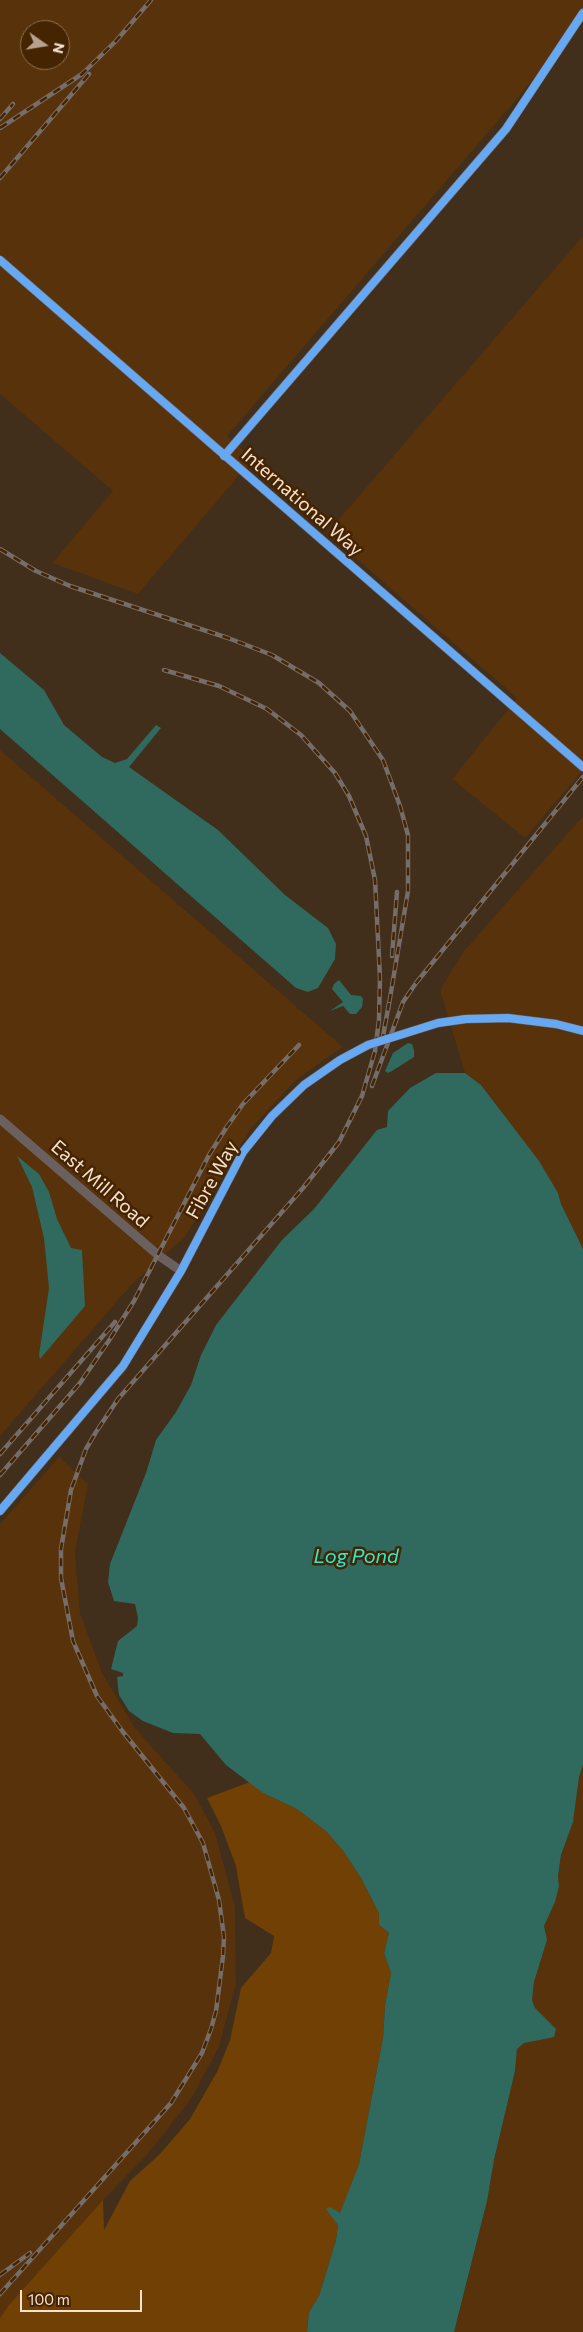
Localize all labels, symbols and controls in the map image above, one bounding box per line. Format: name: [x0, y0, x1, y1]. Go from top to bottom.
north arrow: [20, 20, 70, 70]
text: N: [50, 41, 69, 55]
street label: International Way: [237, 443, 367, 561]
street label: East Mill Road: [46, 1135, 154, 1233]
street label: Fibre Way: [181, 1137, 243, 1223]
water label: Log Pond: [313, 1544, 399, 1568]
scale bar: [22, 2280, 145, 2312]
text: 100 m: [28, 2290, 70, 2308]

